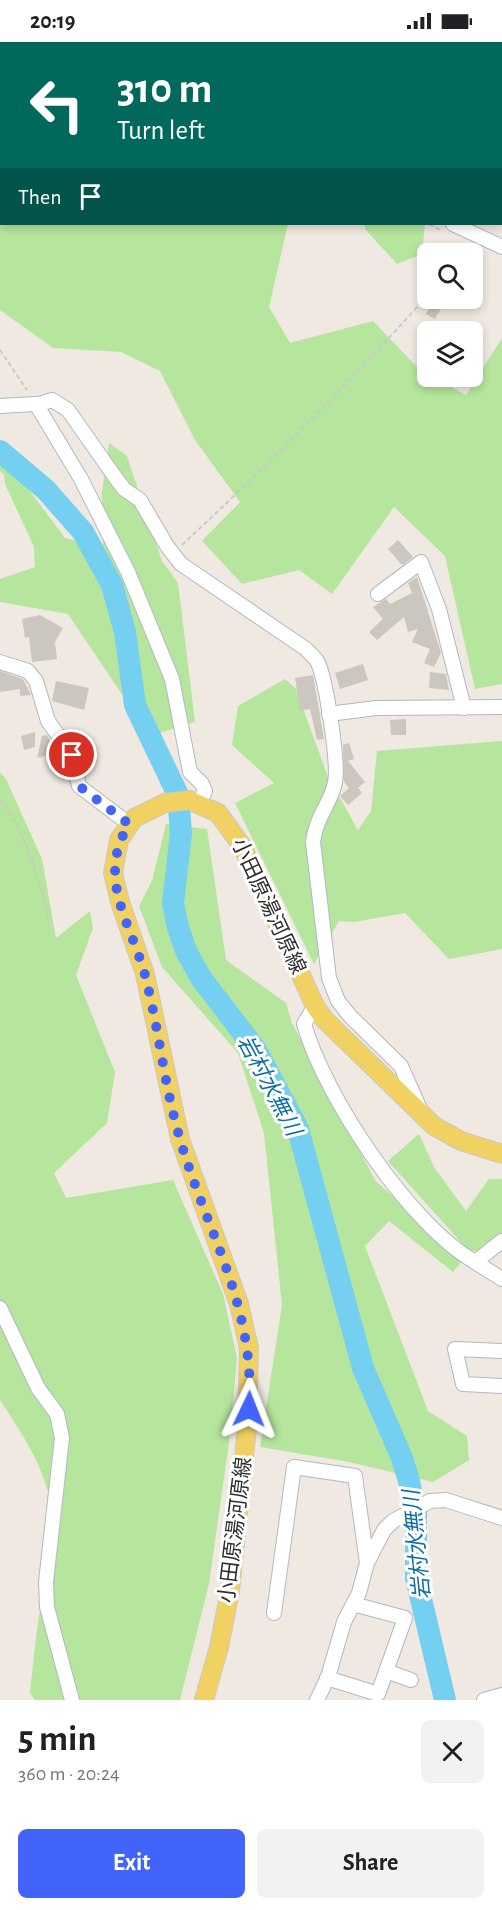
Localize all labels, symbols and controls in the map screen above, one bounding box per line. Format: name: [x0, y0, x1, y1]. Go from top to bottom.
text: 20:19: [30, 10, 75, 32]
icon: left: [18, 66, 96, 144]
text: 310 m: [117, 68, 212, 110]
text: Turn left: [117, 117, 205, 144]
icon: arrive: [74, 180, 107, 213]
text: Then: [18, 186, 62, 208]
map controls: [417, 243, 483, 387]
button: search: [417, 243, 483, 309]
button: layers: [417, 321, 483, 387]
pin: [46, 729, 97, 780]
icon: arrive: [55, 738, 88, 771]
street label: 小田原湯河原線: [228, 835, 310, 977]
water label: 岩村水無川: [234, 1031, 306, 1141]
position arrow: [217, 1377, 281, 1441]
street label: 小田原湯河原線: [215, 1456, 255, 1604]
water label: 岩村水無川: [399, 1487, 434, 1601]
button: close: [421, 1720, 484, 1783]
text: 5 min: [18, 1721, 96, 1757]
text: 360 m · 20:24: [18, 1764, 120, 1784]
button: Exit: [18, 1829, 245, 1898]
button: Share: [257, 1829, 484, 1898]

